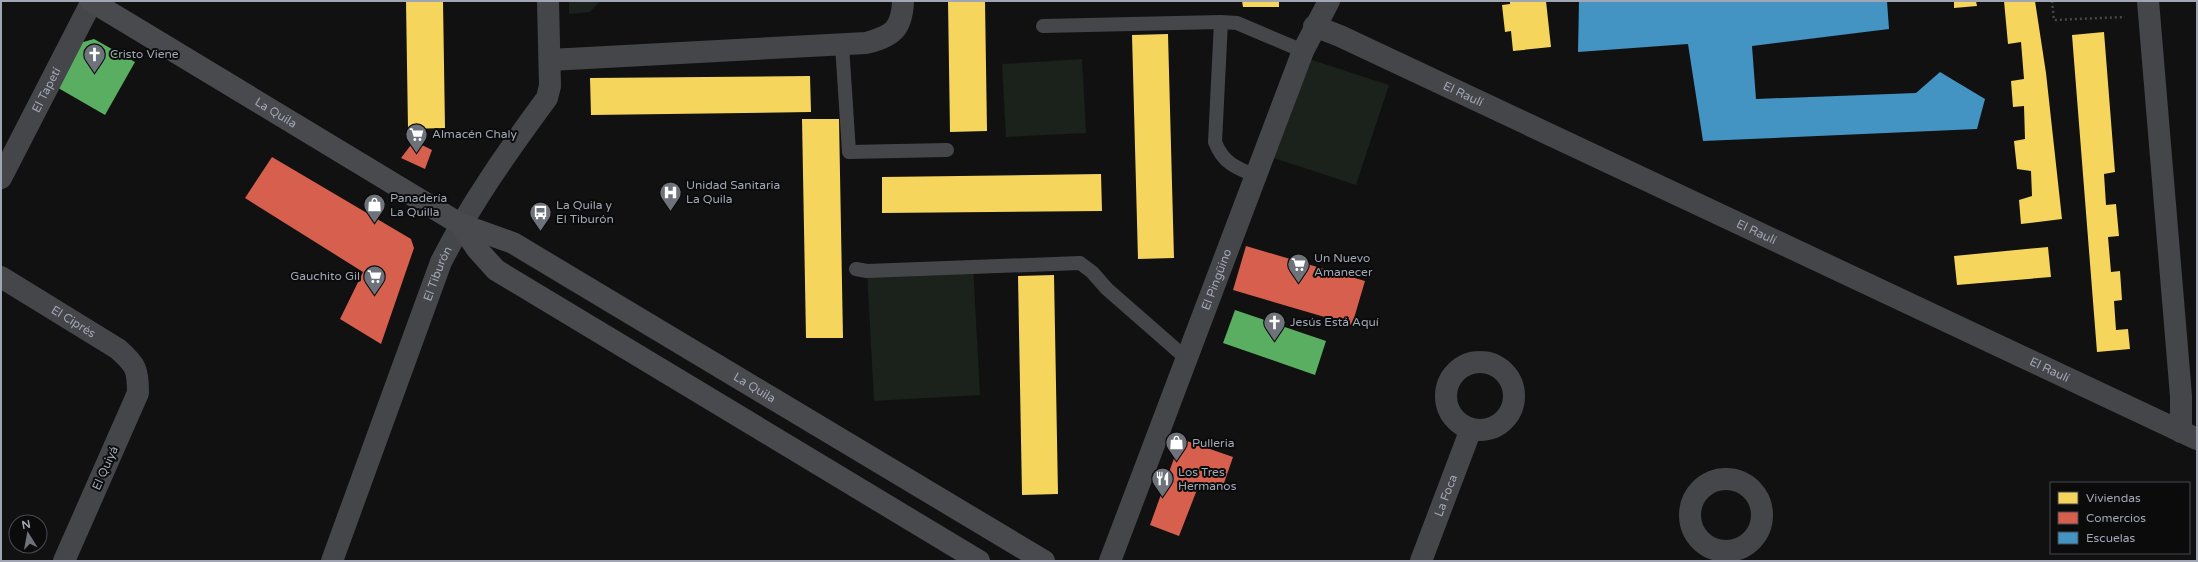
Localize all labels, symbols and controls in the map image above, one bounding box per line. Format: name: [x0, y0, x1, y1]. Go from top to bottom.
church icon: Cristo Viene: [81, 41, 107, 74]
place label: Cristo Viene: [110, 47, 179, 61]
street label: El Tapetí: [29, 65, 64, 115]
street label: El Raulí: [1441, 79, 1485, 109]
street label: La Quila: [252, 95, 299, 131]
supermarket icon: Almacén Chaly: [404, 121, 430, 154]
place label: Almacén Chaly: [432, 127, 518, 141]
place label: Unidad Sanitaria La Quila: [686, 178, 780, 206]
hospital icon: Unidad Sanitaria La Quila: [657, 179, 683, 212]
place label: Panadería La Quilla: [390, 191, 447, 219]
shop icon: Panadería La Quilla: [362, 192, 388, 225]
place label: La Quila y El Tiburón: [556, 198, 614, 226]
bus stop icon: La Quila y El Tiburón: [527, 199, 553, 232]
street label: El Raulí: [1734, 216, 1779, 247]
street label: El Tiburón: [420, 244, 455, 303]
street label: El Pingüino: [1199, 247, 1235, 312]
place label: Un Nuevo Amanecer: [1314, 251, 1373, 279]
supermarket icon: Un Nuevo Amanecer: [1286, 252, 1312, 285]
supermarket icon: Gauchito Gil: [362, 263, 388, 296]
place label: Gauchito Gil: [290, 269, 360, 283]
street label: El Ciprés: [49, 303, 98, 341]
church icon: Jesús Está Aquí: [1262, 309, 1288, 342]
place label: Jesús Está Aquí: [1290, 315, 1379, 329]
street label: El Raulí: [2027, 354, 2072, 385]
street label: La Quila: [731, 370, 778, 406]
shop icon: Pulleria: [1164, 430, 1190, 463]
place label: Pulleria: [1192, 436, 1234, 450]
street label: El Quiyá: [89, 444, 121, 492]
place label: Los Tres Hermanos: [1178, 465, 1237, 493]
restaurant icon: Los Tres Hermanos: [1150, 466, 1176, 499]
street label: La Foca: [1431, 472, 1460, 519]
legend: [2050, 482, 2190, 554]
text: Viviendas: [2086, 491, 2141, 505]
text: Comercios: [2086, 511, 2146, 525]
north arrow: [8, 514, 48, 554]
text: N: [21, 517, 32, 532]
text: Escuelas: [2086, 531, 2136, 545]

